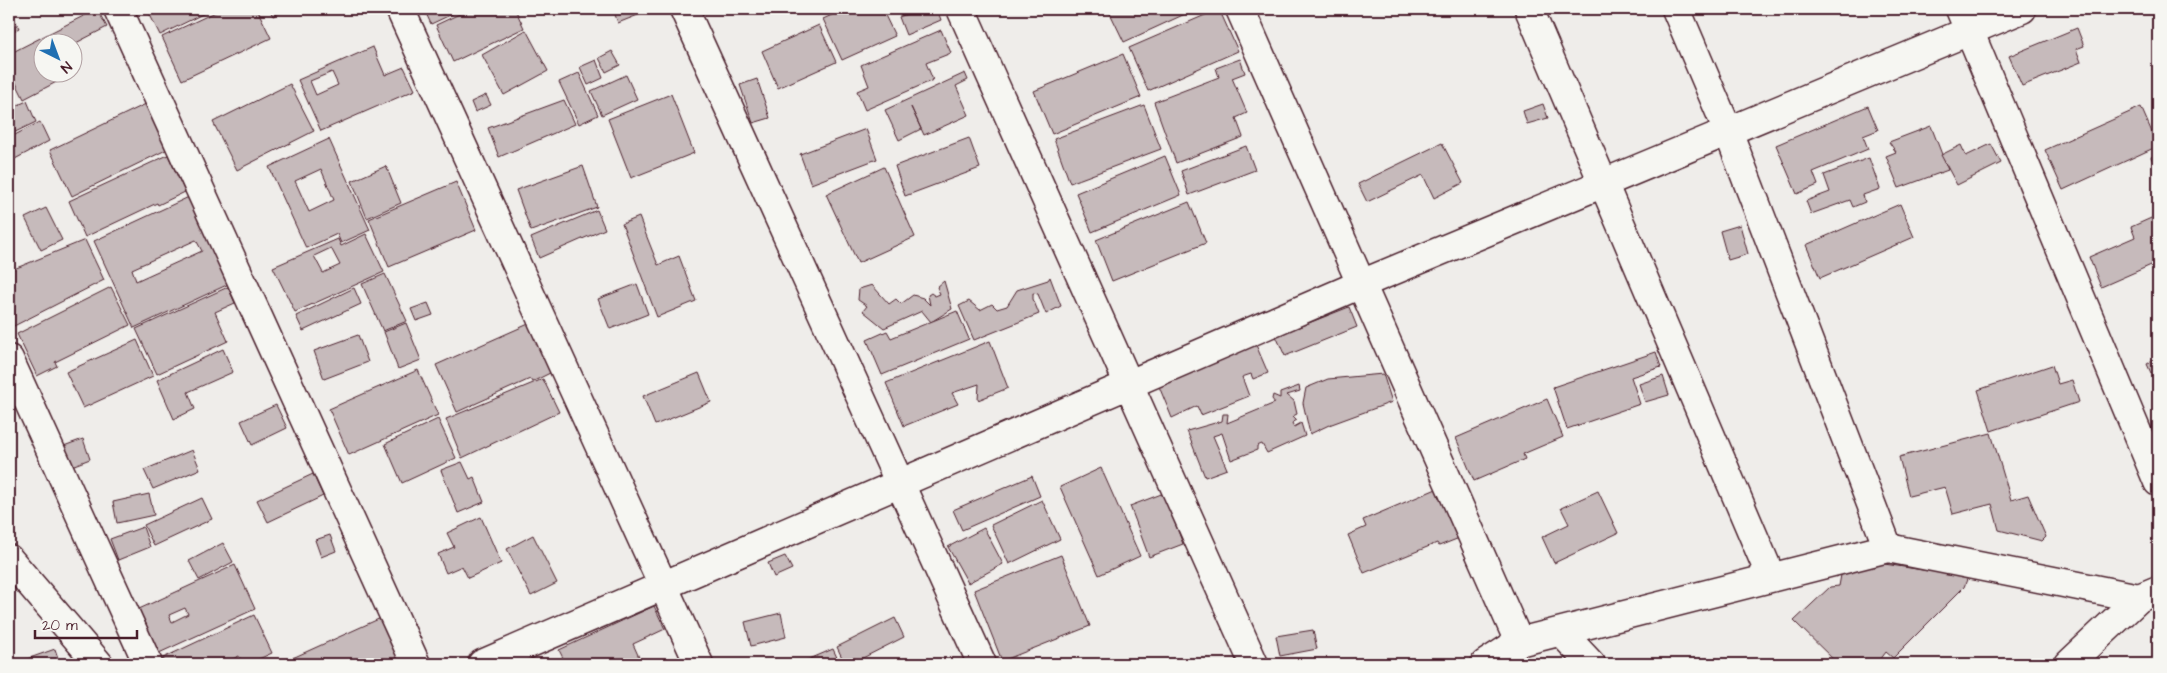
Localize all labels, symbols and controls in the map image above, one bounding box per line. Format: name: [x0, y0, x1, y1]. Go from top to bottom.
north arrow: [32, 32, 82, 82]
text: N: [56, 57, 76, 77]
scale bar: [35, 608, 138, 640]
text: 20 m: [42, 615, 78, 636]

